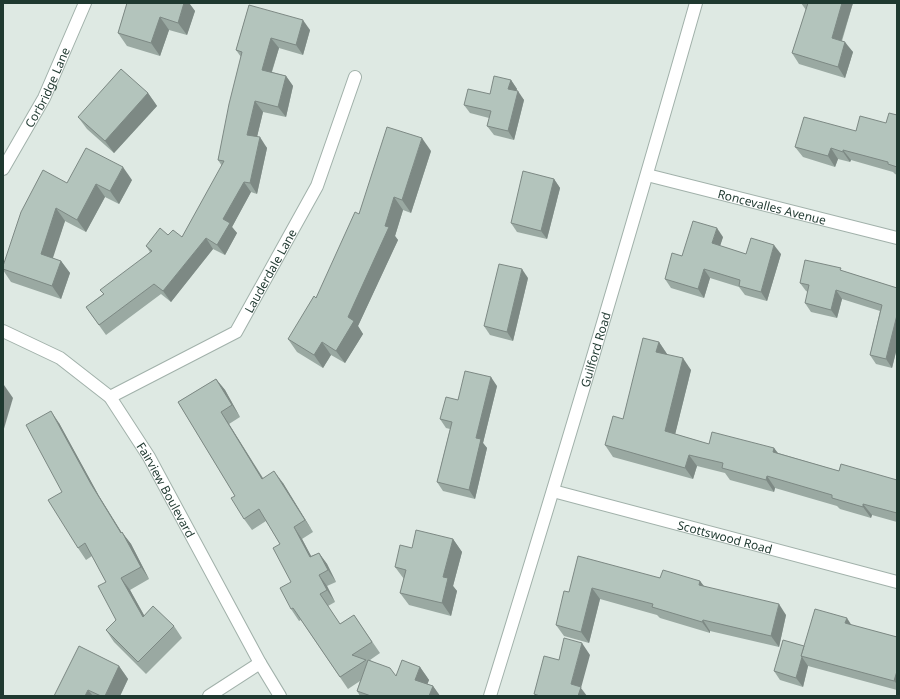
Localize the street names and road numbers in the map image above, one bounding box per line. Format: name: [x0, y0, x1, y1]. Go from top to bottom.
street label: Corbridge Lane: [20, 44, 74, 130]
street label: Roncevalles Avenue: [716, 185, 828, 228]
street label: Lauderdale Lane: [240, 225, 300, 316]
street label: Guilford Road: [576, 310, 614, 389]
street label: Fairview Boulevard: [133, 439, 199, 540]
street label: Scottswood Road: [676, 516, 774, 557]

